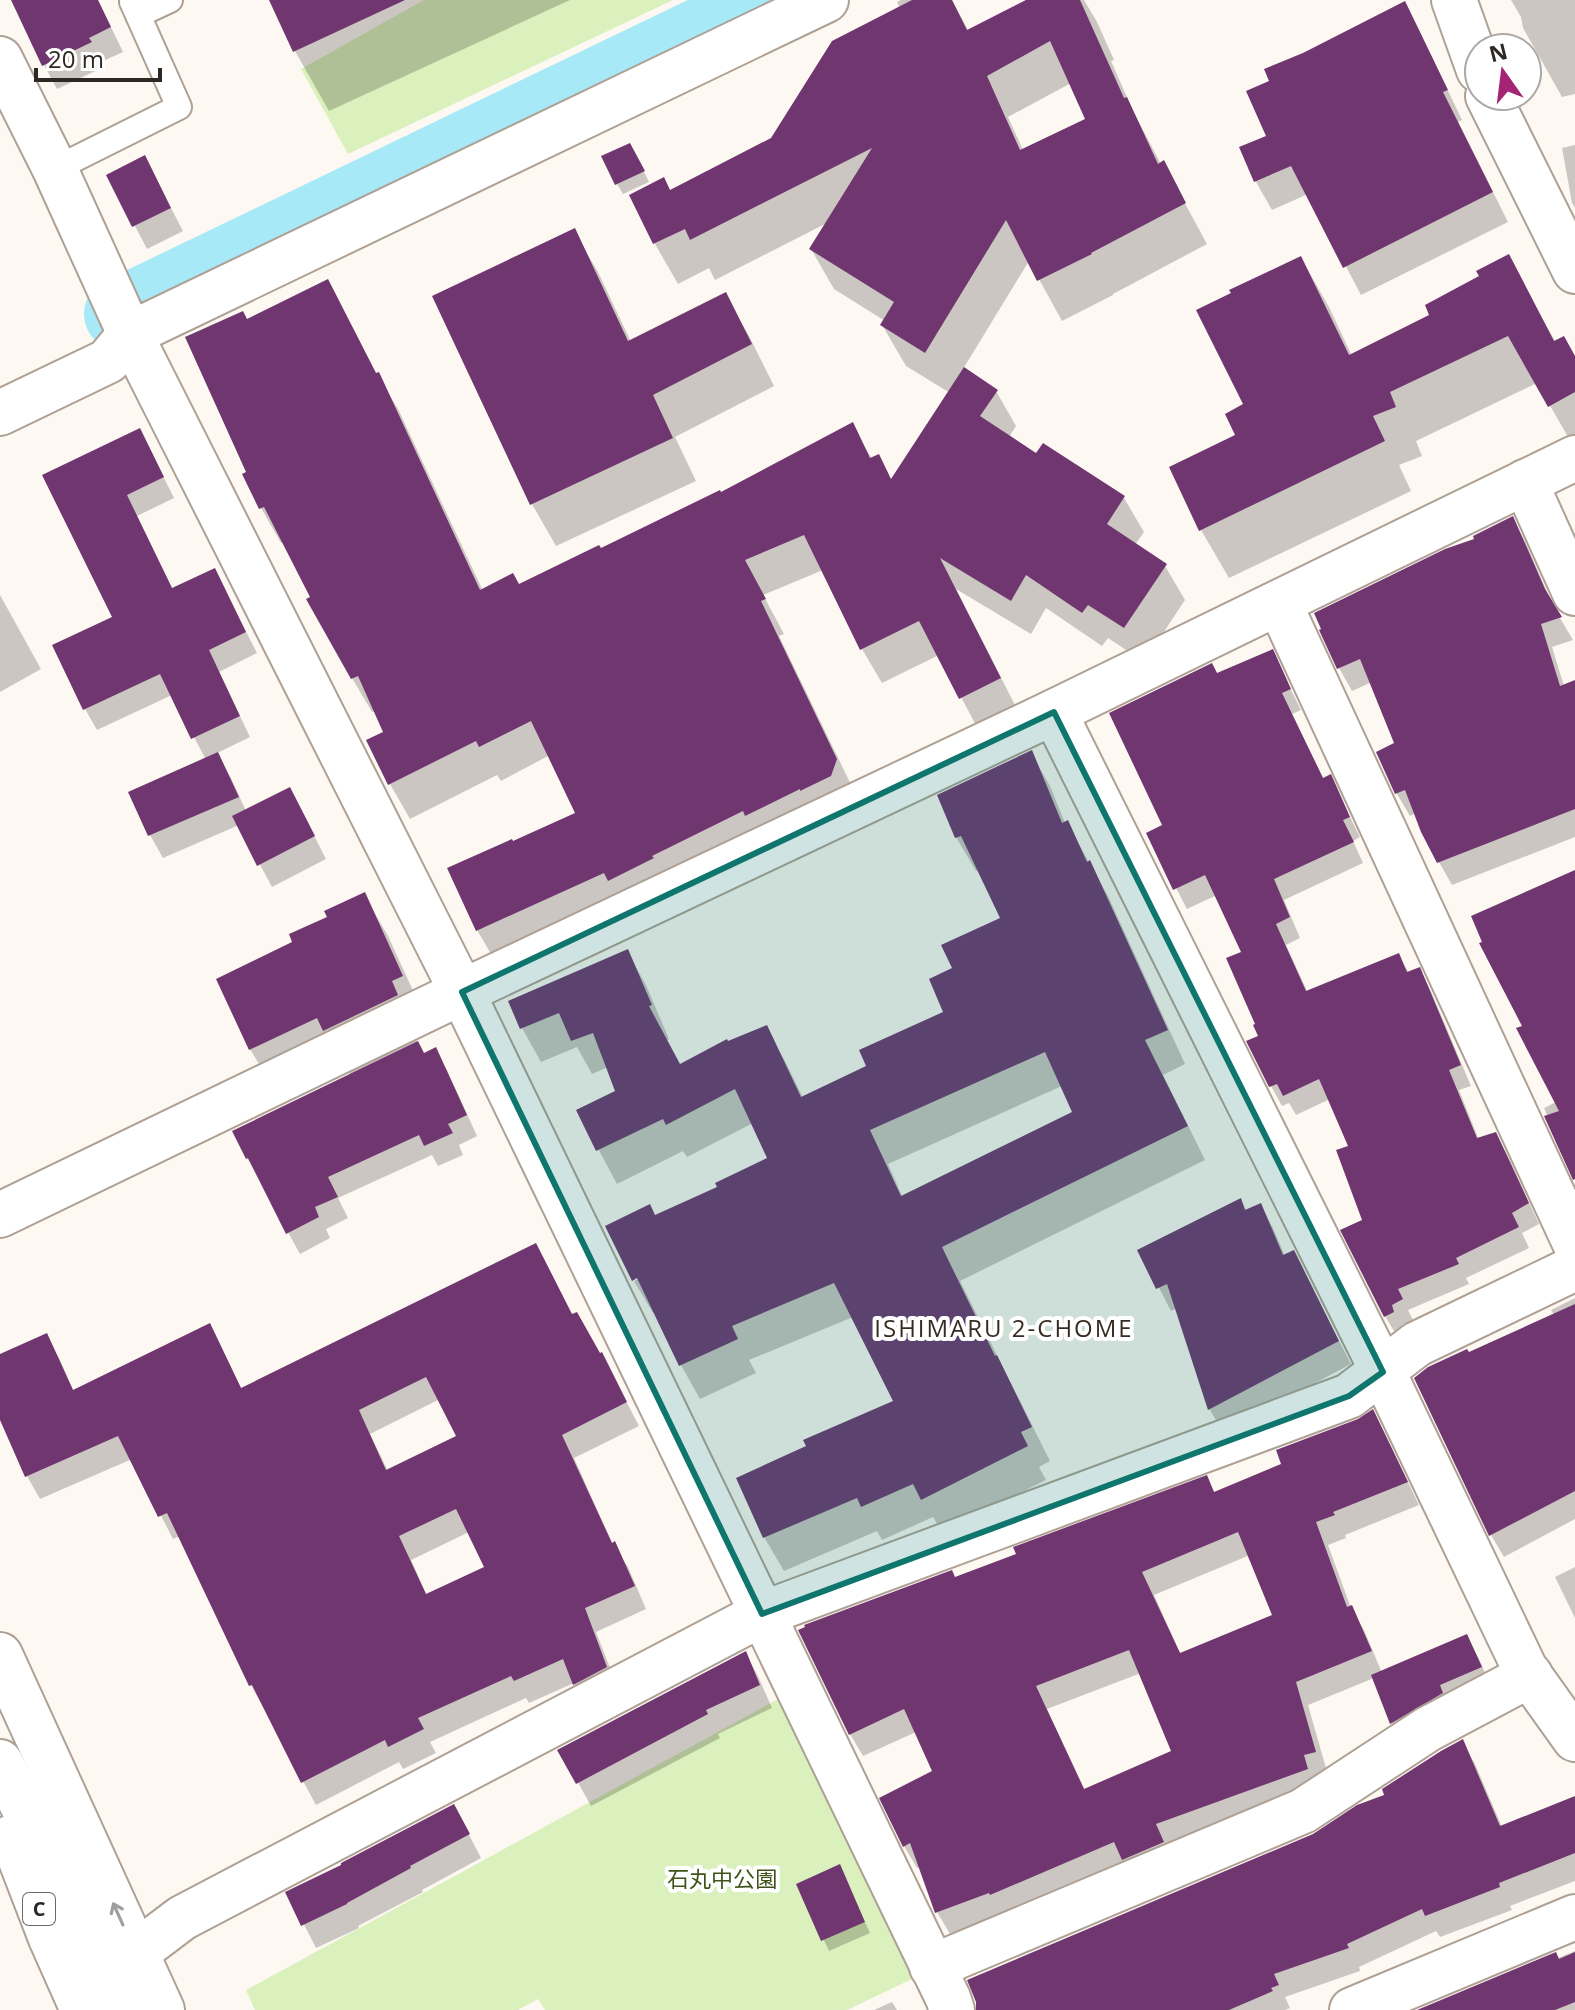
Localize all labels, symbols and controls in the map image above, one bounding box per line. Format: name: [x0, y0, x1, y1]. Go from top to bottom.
scale bar: [36, 32, 160, 82]
north arrow: [1463, 32, 1543, 112]
text: N: [1486, 35, 1510, 68]
text: 20 m: [48, 42, 104, 75]
district label: ISHIMARU 2-CHOME: [874, 1311, 1134, 1344]
park label: 石丸中公園: [667, 1863, 777, 1893]
road number: C: [23, 1893, 55, 1925]
one-way arrow: [109, 1902, 124, 1926]

